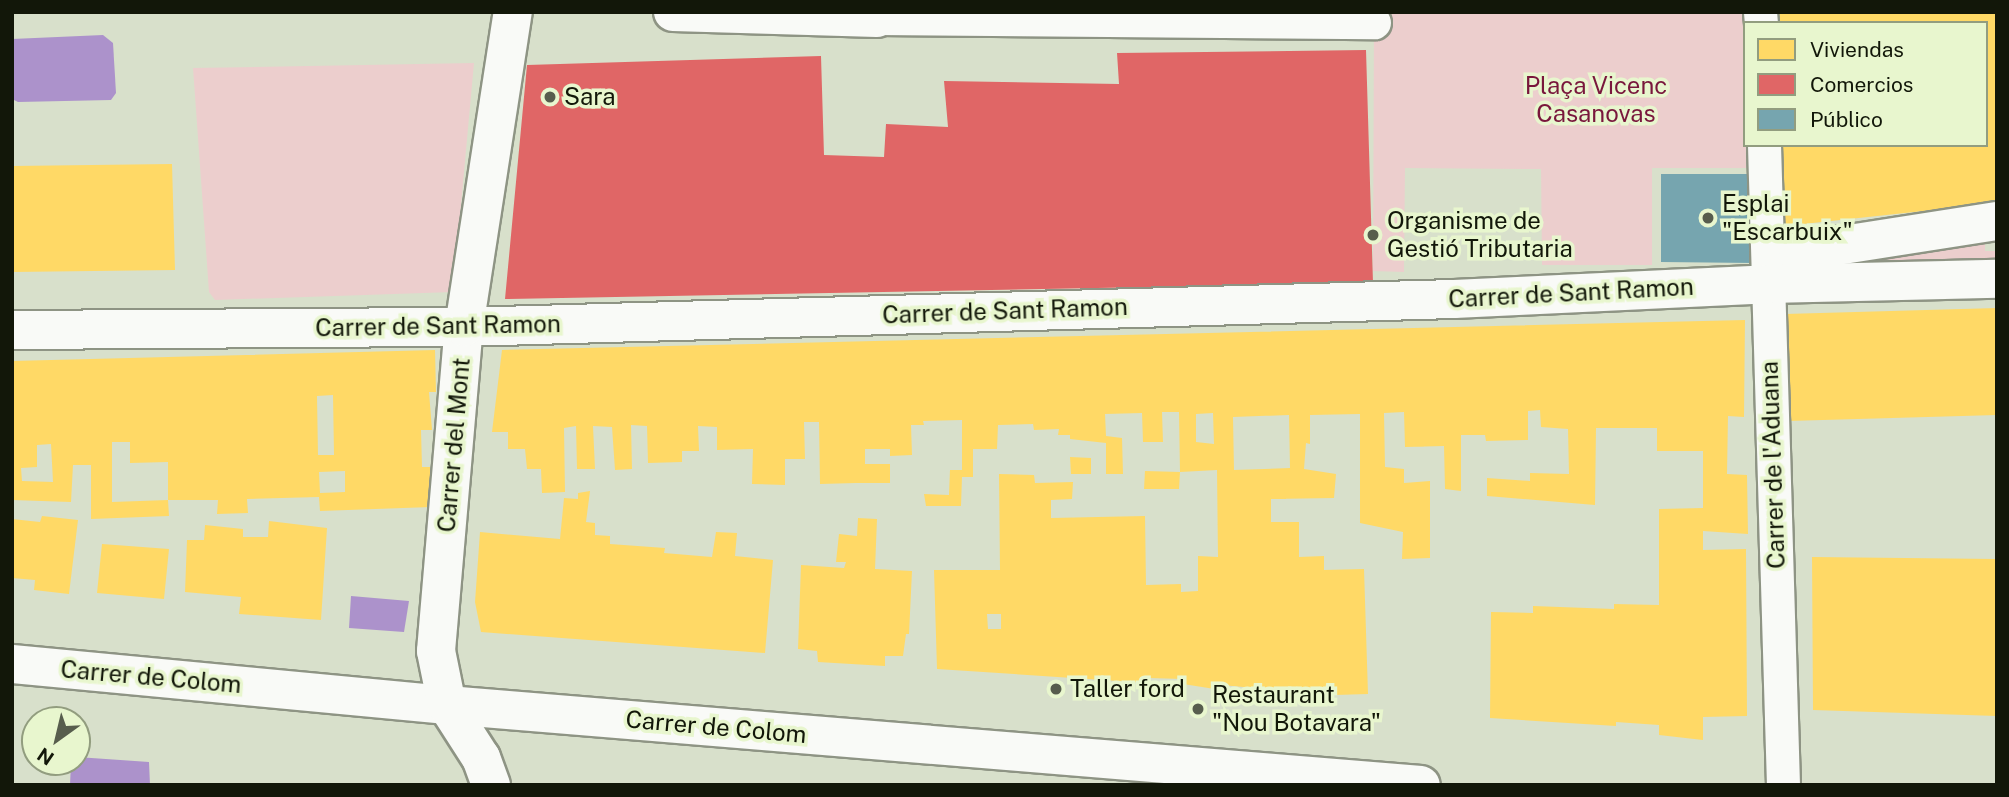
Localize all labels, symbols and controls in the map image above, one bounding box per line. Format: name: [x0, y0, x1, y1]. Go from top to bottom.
legend: [1743, 21, 1988, 147]
text: Viviendas: [1810, 37, 1904, 62]
park label: Plaça Vicenc Casanovas: [1524, 72, 1668, 128]
text: Comercios: [1810, 72, 1913, 97]
place label: Sara: [564, 83, 615, 111]
marker: Sara: [542, 89, 558, 105]
text: Público: [1810, 107, 1883, 132]
place label: Esplai "Escarbuix": [1722, 190, 1853, 246]
place label: Organisme de Gestió Tributaria: [1387, 207, 1573, 263]
marker: Esplai "Escarbuix": [1700, 210, 1716, 226]
marker: Organisme de Gestió Tributaria: [1365, 227, 1381, 243]
street label: Carrer de Sant Ramon: [1447, 272, 1695, 314]
street label: Carrer de Sant Ramon: [882, 292, 1128, 330]
street label: Carrer de Sant Ramon: [315, 309, 561, 343]
street label: Carrer del Mont: [432, 356, 476, 534]
street label: Carrer de l'Aduana: [1755, 360, 1791, 570]
street label: Carrer de Colom: [59, 655, 243, 699]
place label: Taller ford: [1070, 675, 1185, 703]
marker: Taller ford: [1048, 681, 1064, 697]
place label: Restaurant "Nou Botavara": [1212, 681, 1381, 737]
marker: Restaurant "Nou Botavara": [1190, 701, 1206, 717]
street label: Carrer de Colom: [624, 705, 808, 749]
north arrow: [21, 706, 91, 776]
text: N: [33, 743, 58, 770]

